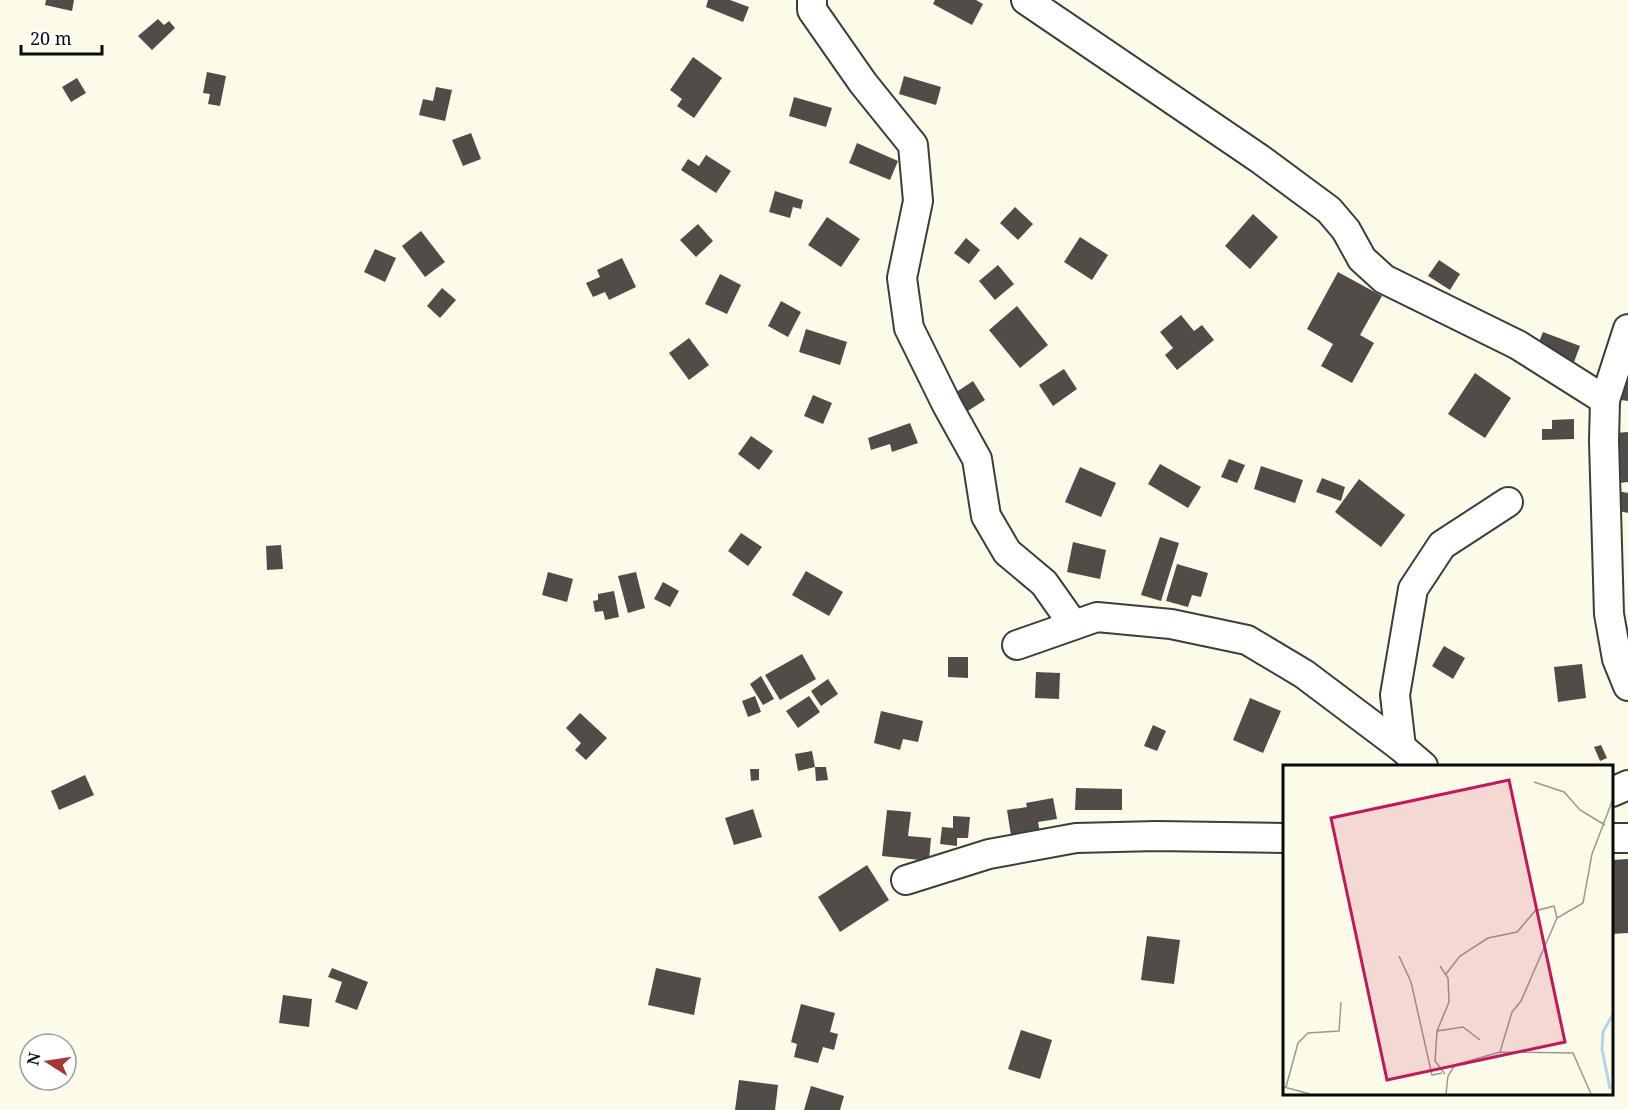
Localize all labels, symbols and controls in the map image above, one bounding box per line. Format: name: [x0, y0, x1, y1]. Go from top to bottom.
scale bar: [21, 18, 102, 56]
text: 20 m: [30, 26, 72, 50]
inset map: [1283, 765, 1613, 1095]
north arrow: [18, 1032, 78, 1092]
text: N: [21, 1050, 45, 1067]

